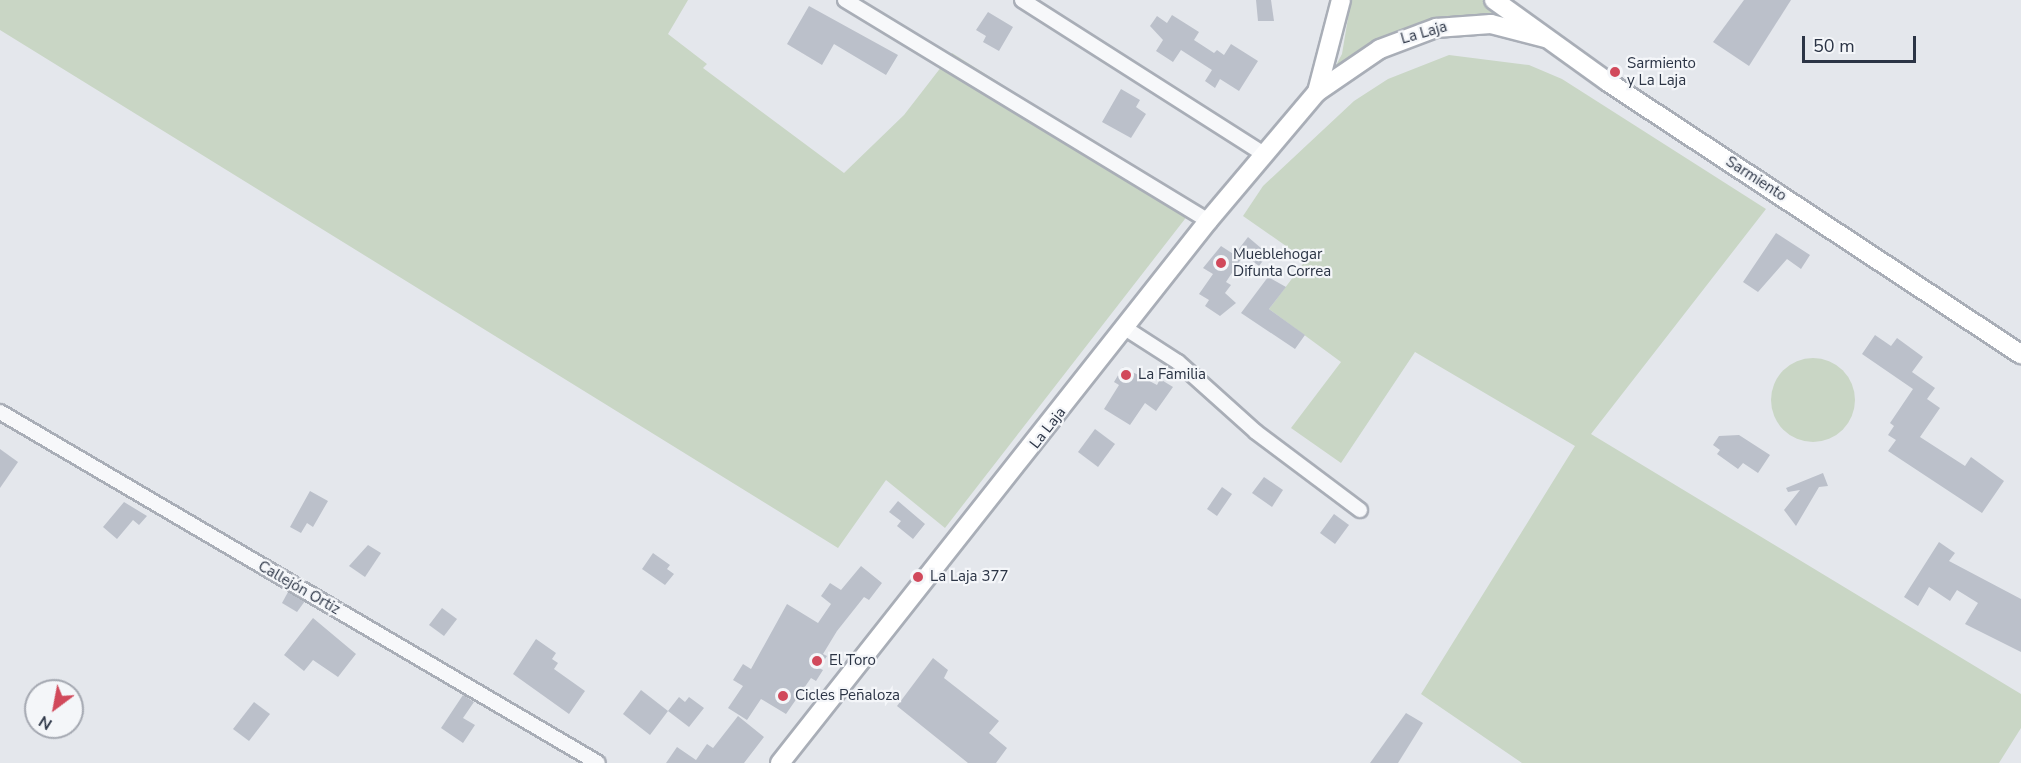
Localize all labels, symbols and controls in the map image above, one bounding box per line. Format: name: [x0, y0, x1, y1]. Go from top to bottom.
street label: La Laja: [1399, 18, 1449, 48]
scale bar: [1805, 24, 1919, 62]
text: 50 m: [1813, 34, 1855, 58]
place label: Sarmiento y La Laja: [1627, 54, 1696, 89]
marker: Sarmiento y La Laja: [1608, 65, 1622, 79]
street label: Sarmiento: [1722, 153, 1790, 205]
place label: Mueblehogar Difunta Correa: [1233, 245, 1331, 280]
marker: Mueblehogar Difunta Correa: [1214, 256, 1228, 270]
place label: La Familia: [1138, 366, 1206, 384]
marker: La Familia: [1119, 368, 1133, 382]
street label: La Laja: [1026, 404, 1070, 452]
street label: Callejón Ortiz: [255, 557, 343, 619]
place label: La Laja 377: [930, 568, 1008, 586]
marker: La Laja 377: [911, 570, 925, 584]
place label: El Toro: [829, 652, 876, 670]
marker: El Toro: [810, 654, 824, 668]
north arrow: [24, 679, 84, 739]
place label: Cicles Peñaloza: [795, 687, 900, 705]
marker: Cicles Peñaloza: [776, 689, 790, 703]
text: N: [35, 710, 56, 735]

